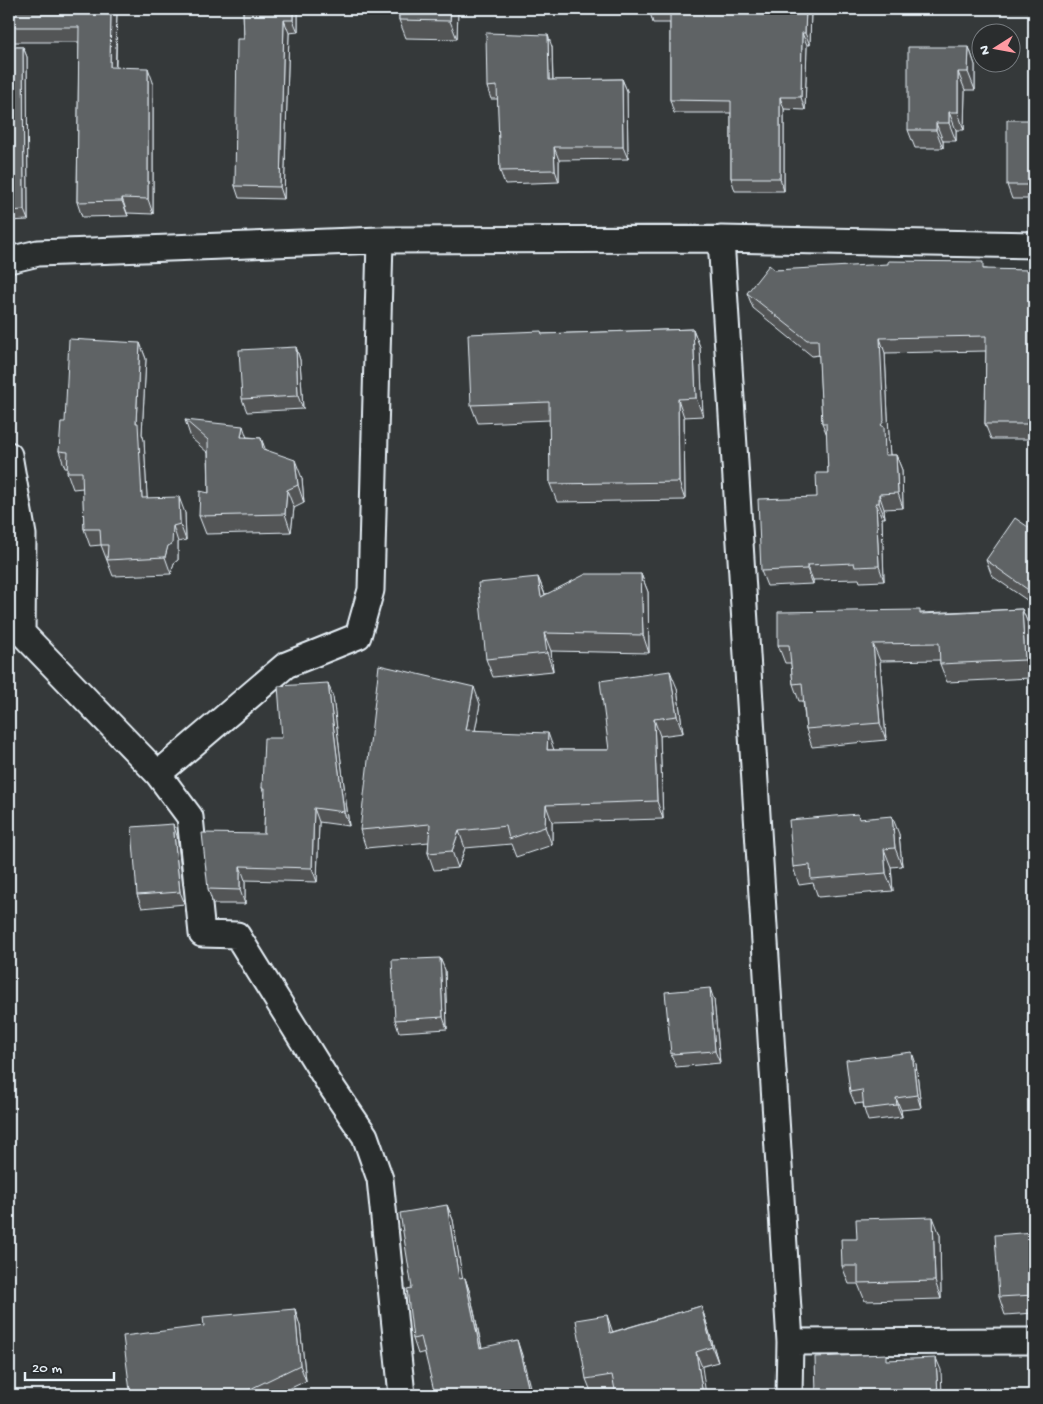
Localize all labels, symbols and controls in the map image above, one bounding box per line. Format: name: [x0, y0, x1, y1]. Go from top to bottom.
north arrow: [970, 22, 1020, 72]
text: N: [976, 44, 995, 56]
scale bar: [25, 1349, 114, 1381]
text: 20 m: [32, 1360, 62, 1378]

